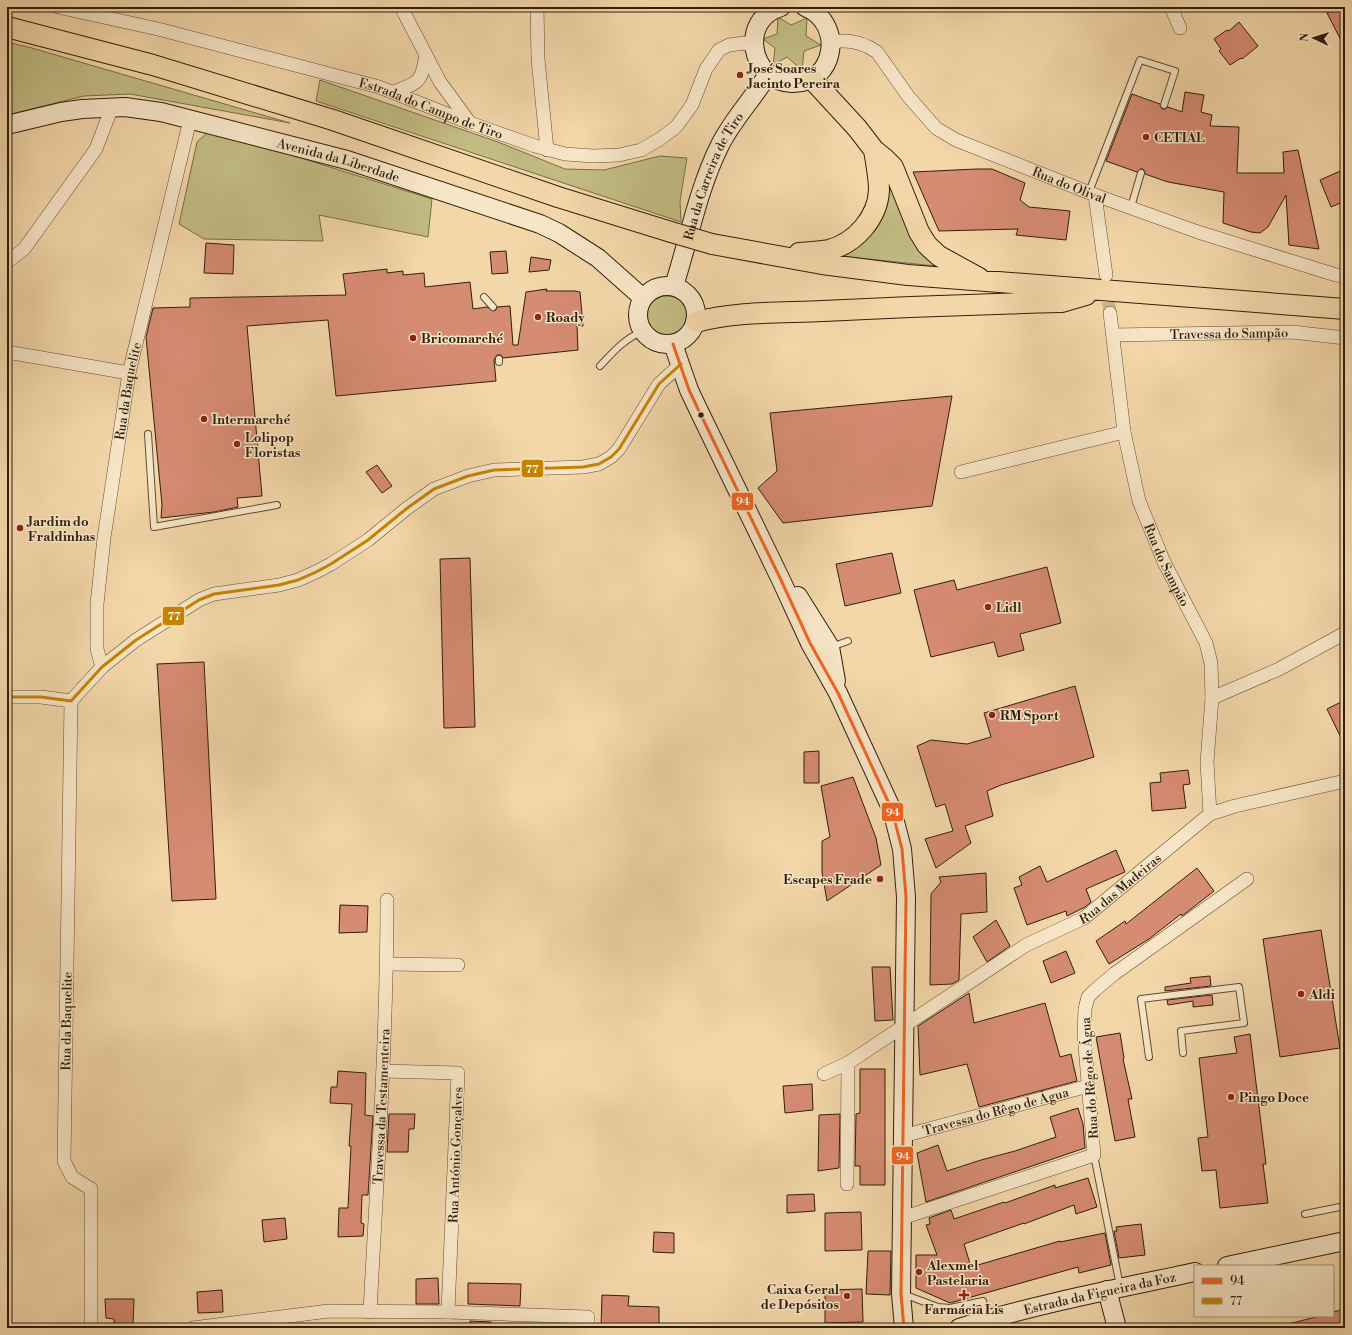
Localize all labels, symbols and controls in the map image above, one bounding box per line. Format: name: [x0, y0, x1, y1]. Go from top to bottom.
north arrow: [1294, 18, 1334, 58]
text: N: [1298, 32, 1312, 42]
place label: José Soares Jacinto Pereira: [746, 61, 841, 92]
marker: José Soares Jacinto Pereira: [735, 70, 745, 80]
street label: Estrada do Campo de Tiro: [357, 75, 505, 143]
street label: Rua da Carreira de Tiro: [681, 109, 747, 242]
place label: CETIAL: [1154, 130, 1205, 146]
marker: CETIAL: [1141, 132, 1151, 142]
street label: Avenida da Liberdade: [274, 135, 402, 186]
street label: Rua do Olival: [1030, 164, 1108, 207]
place label: Roady: [546, 310, 585, 326]
marker: Roady: [533, 312, 543, 322]
street label: Travessa do Sampão: [1170, 325, 1288, 343]
place label: Bricomarché: [421, 331, 503, 347]
marker: Bricomarché: [408, 333, 418, 343]
street label: Rua da Baquelite: [112, 340, 145, 441]
unlabelled marker: [696, 410, 706, 420]
place label: Intermarché: [212, 412, 290, 428]
marker: Intermarché: [199, 414, 209, 424]
place label: Lolipop Floristas: [245, 430, 301, 461]
marker: Lolipop Floristas: [232, 439, 242, 449]
line badge: 77: [521, 459, 544, 478]
text: 77: [526, 463, 539, 477]
line badge: 94: [731, 492, 754, 511]
text: 94: [736, 495, 750, 509]
place label: Jardim do Fraldinhas: [26, 514, 96, 545]
street label: Rua do Sampão: [1140, 521, 1193, 609]
marker: Jardim do Fraldinhas: [15, 523, 25, 533]
place label: Lidl: [996, 600, 1022, 616]
marker: Lidl: [983, 602, 993, 612]
line badge: 77: [162, 606, 185, 626]
text: 77: [168, 610, 181, 624]
place label: RM Sport: [1000, 708, 1059, 724]
marker: RM Sport: [987, 710, 997, 720]
line badge: 94: [881, 802, 904, 822]
text: 94: [886, 806, 900, 820]
street label: Rua das Madeiras: [1077, 850, 1165, 928]
place label: Escapes Frade: [783, 872, 872, 888]
marker: Escapes Frade: [875, 874, 885, 884]
street label: Rua da Baquelite: [58, 971, 76, 1071]
place label: Aldi: [1308, 987, 1335, 1003]
marker: Aldi: [1296, 989, 1306, 999]
street label: Rua do Rêgo de Água: [1077, 1016, 1102, 1139]
street label: Travessa da Testamenteira: [370, 1028, 394, 1185]
street label: Travessa do Rêgo de Água: [921, 1084, 1071, 1139]
street label: Rua António Gonçalves: [446, 1086, 466, 1223]
place label: Pingo Doce: [1239, 1090, 1309, 1106]
marker: Pingo Doce: [1226, 1092, 1236, 1102]
line badge: 94: [891, 1146, 914, 1165]
text: 94: [896, 1150, 910, 1164]
place label: Alexmel Pastelaria: [926, 1258, 990, 1289]
legend: [1194, 1265, 1334, 1317]
marker: Alexmel Pastelaria: [914, 1267, 924, 1277]
street label: Estrada da Figueira da Foz: [1022, 1269, 1177, 1319]
text: 94: [1230, 1274, 1244, 1289]
place label: Caixa Geral de Depósitos: [761, 1282, 840, 1313]
marker: Farmácia Lis: [959, 1290, 969, 1300]
marker: Caixa Geral de Depósitos: [842, 1291, 852, 1301]
text: 77: [1230, 1294, 1242, 1309]
place label: Farmácia Lis: [924, 1302, 1004, 1318]

